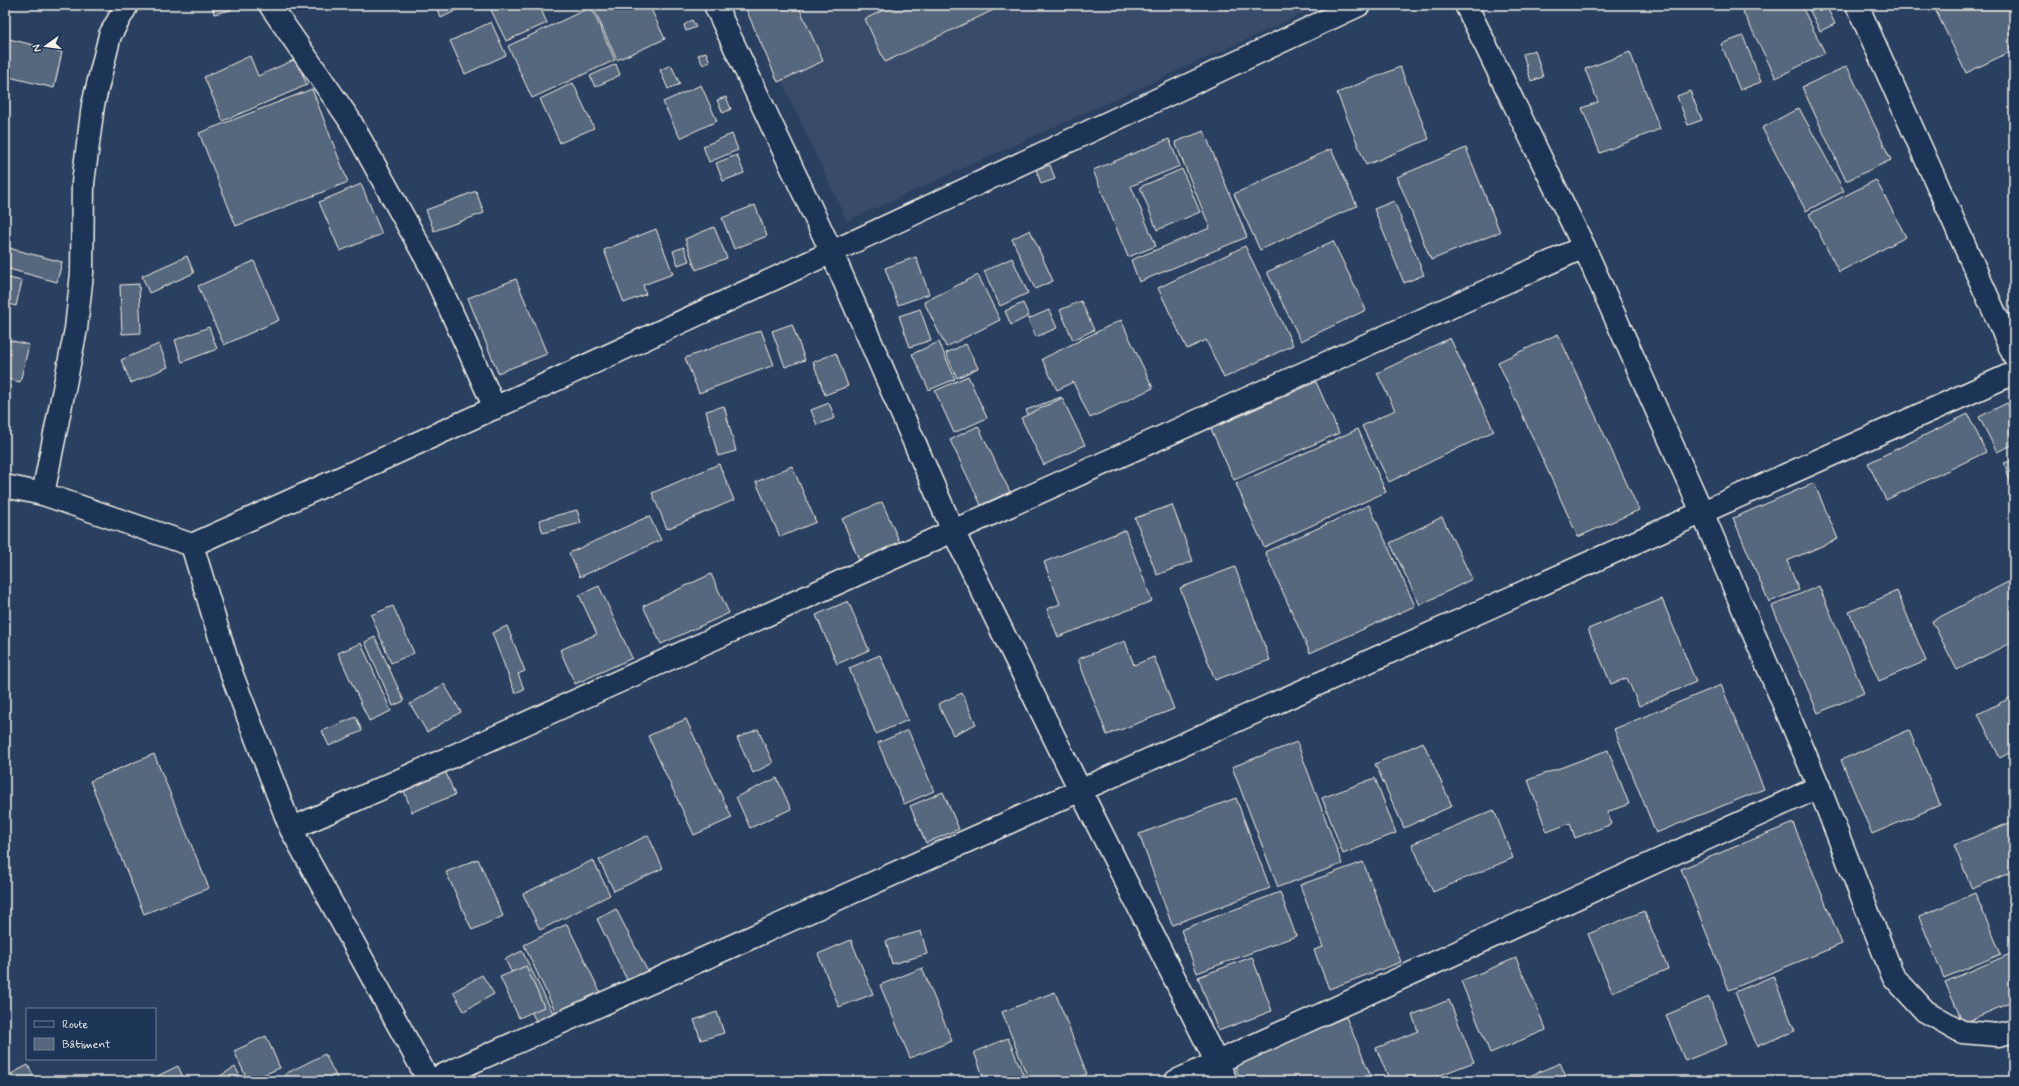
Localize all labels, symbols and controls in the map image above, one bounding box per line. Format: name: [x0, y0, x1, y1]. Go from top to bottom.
north arrow: [26, 26, 66, 66]
text: N: [30, 43, 45, 53]
legend: [26, 1008, 156, 1060]
text: Route: [62, 1017, 88, 1033]
text: Bâtiment: [62, 1037, 111, 1053]

